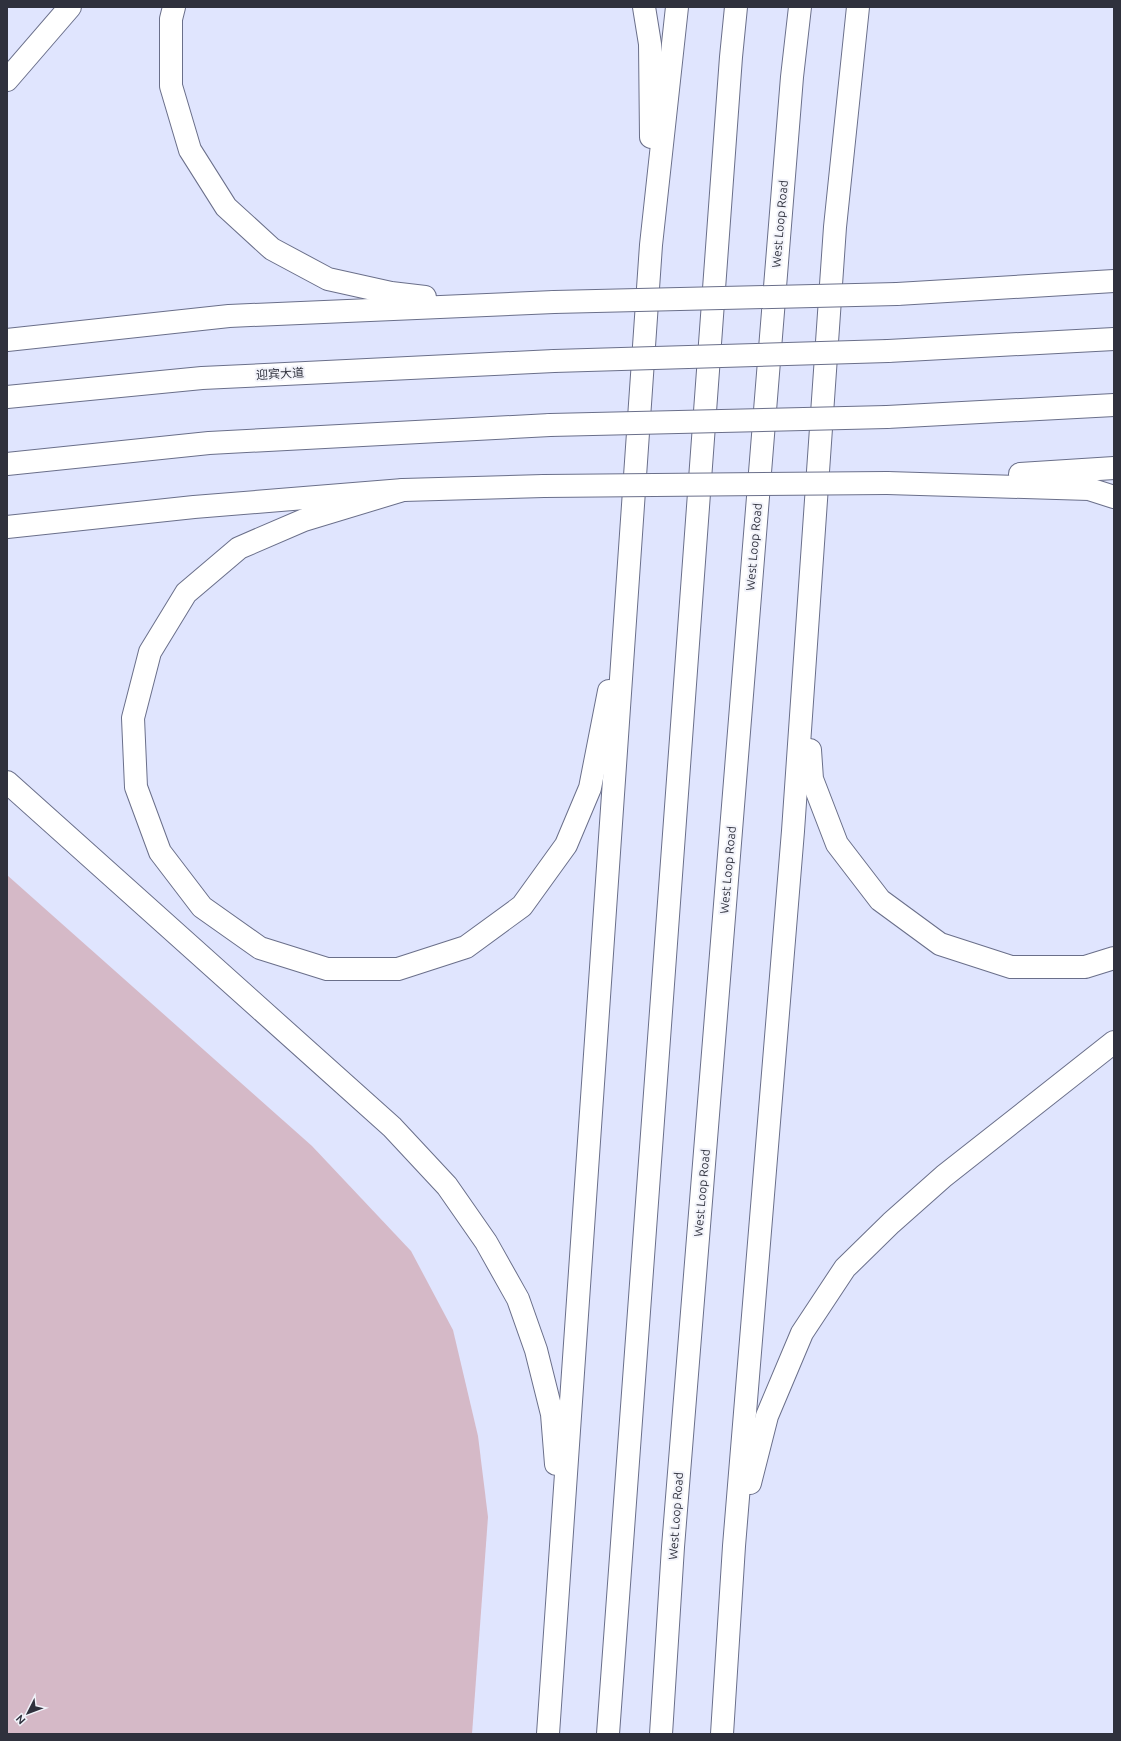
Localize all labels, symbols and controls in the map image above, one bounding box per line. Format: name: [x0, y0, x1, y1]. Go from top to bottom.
street label: West Loop Road: [769, 180, 790, 268]
street label: 迎宾大道: [256, 366, 304, 381]
street label: West Loop Road: [743, 503, 764, 591]
street label: West Loop Road: [717, 826, 738, 914]
street label: West Loop Road: [691, 1149, 712, 1237]
street label: West Loop Road: [666, 1472, 685, 1560]
north arrow: [8, 1693, 48, 1733]
text: N: [13, 1713, 28, 1727]

